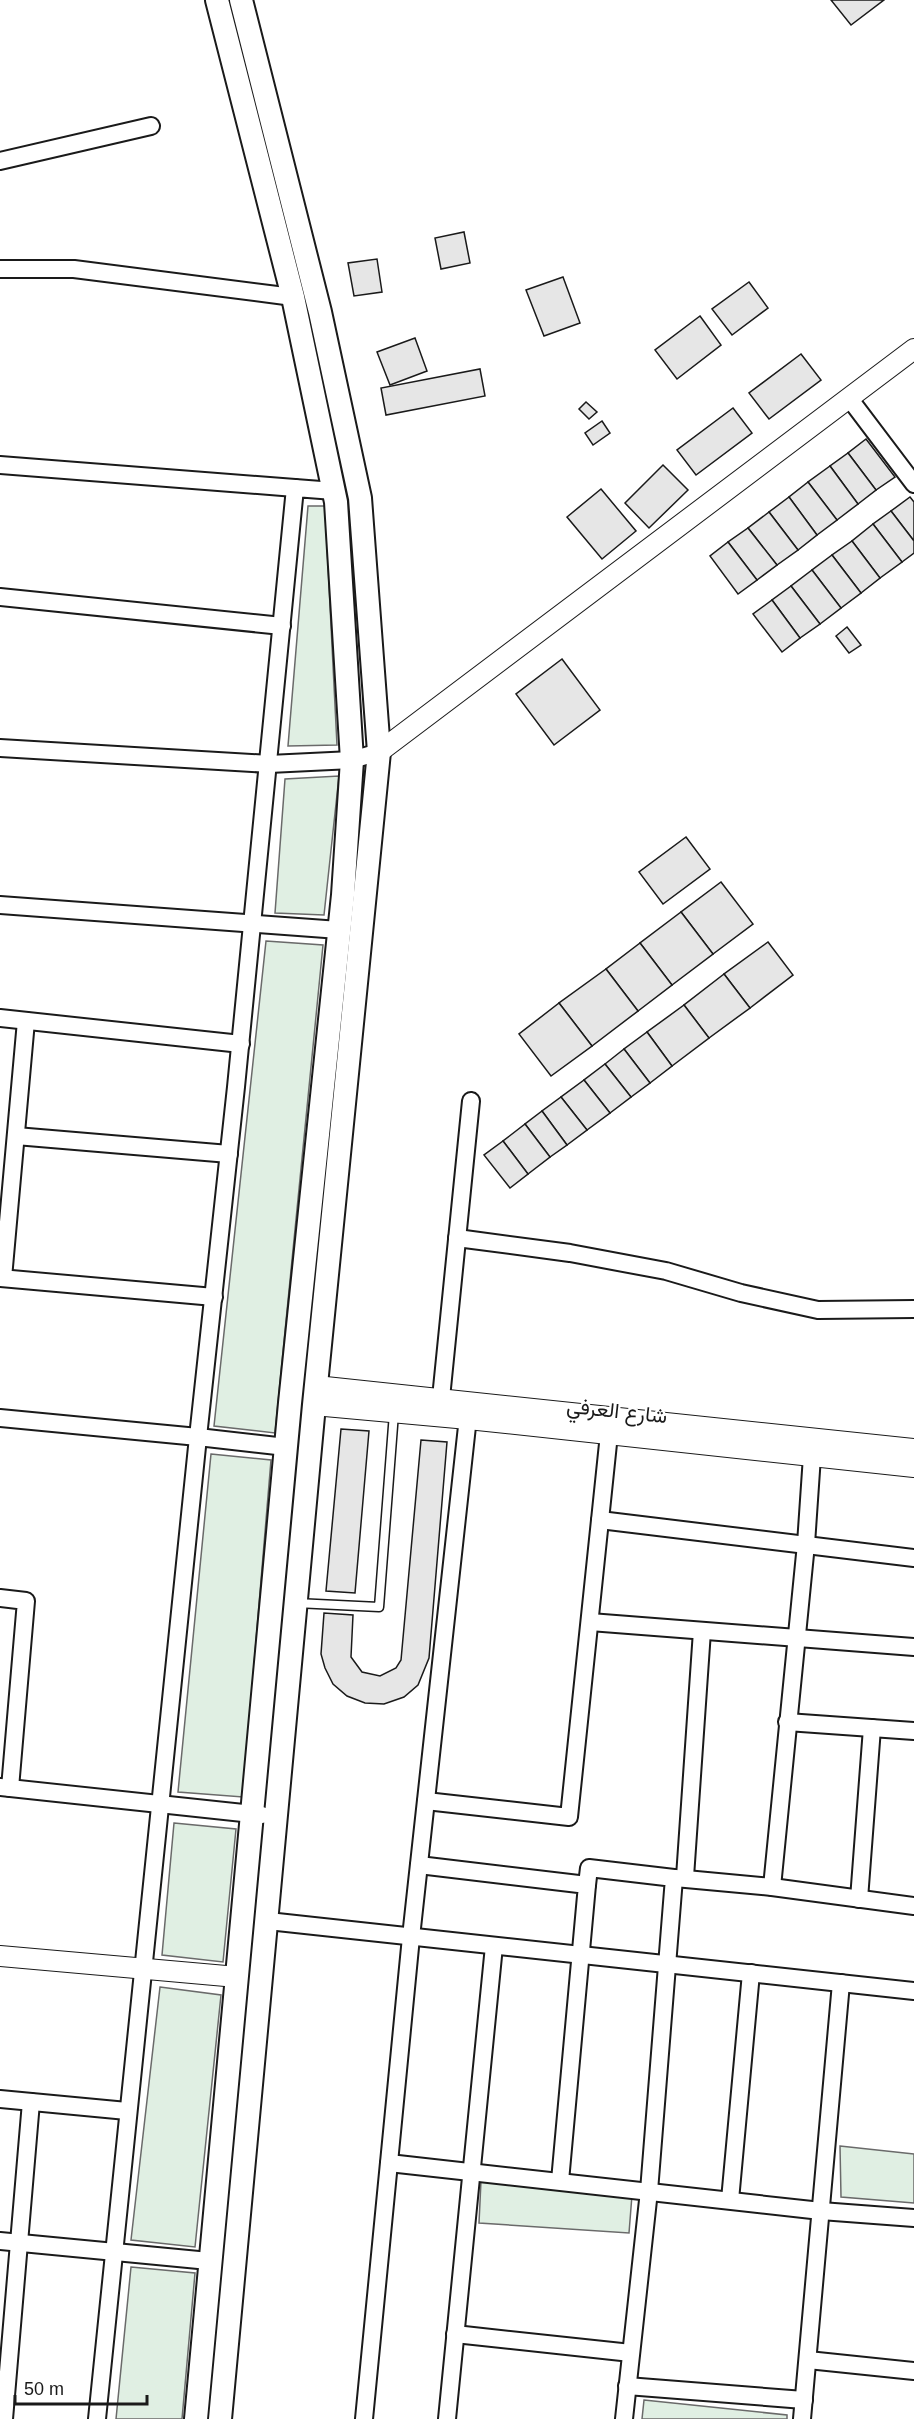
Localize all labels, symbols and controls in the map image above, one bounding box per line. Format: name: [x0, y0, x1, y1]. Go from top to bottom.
street label: شارع العرفي: [565, 1394, 668, 1433]
scale bar: [15, 2368, 147, 2406]
text: 50 m: [24, 2379, 64, 2399]

